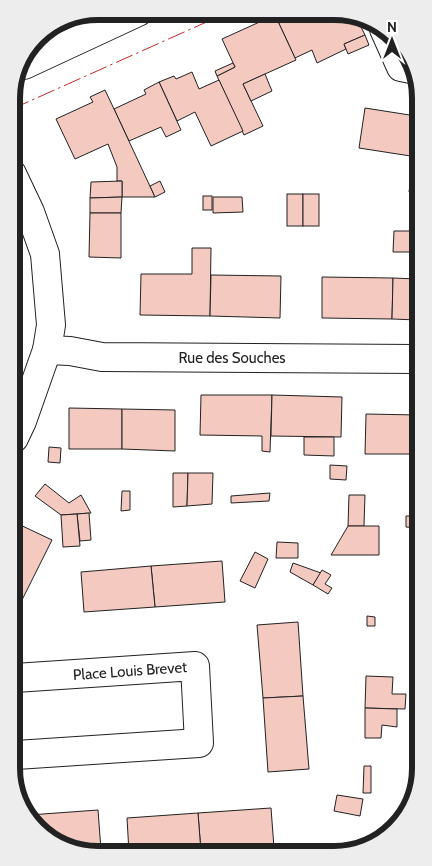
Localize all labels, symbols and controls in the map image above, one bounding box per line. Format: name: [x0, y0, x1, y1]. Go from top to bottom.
north arrow: [367, 15, 417, 65]
text: N: [387, 18, 397, 36]
street label: Rue des Souches: [178, 349, 286, 367]
street label: Place Louis Brevet: [72, 658, 188, 684]

